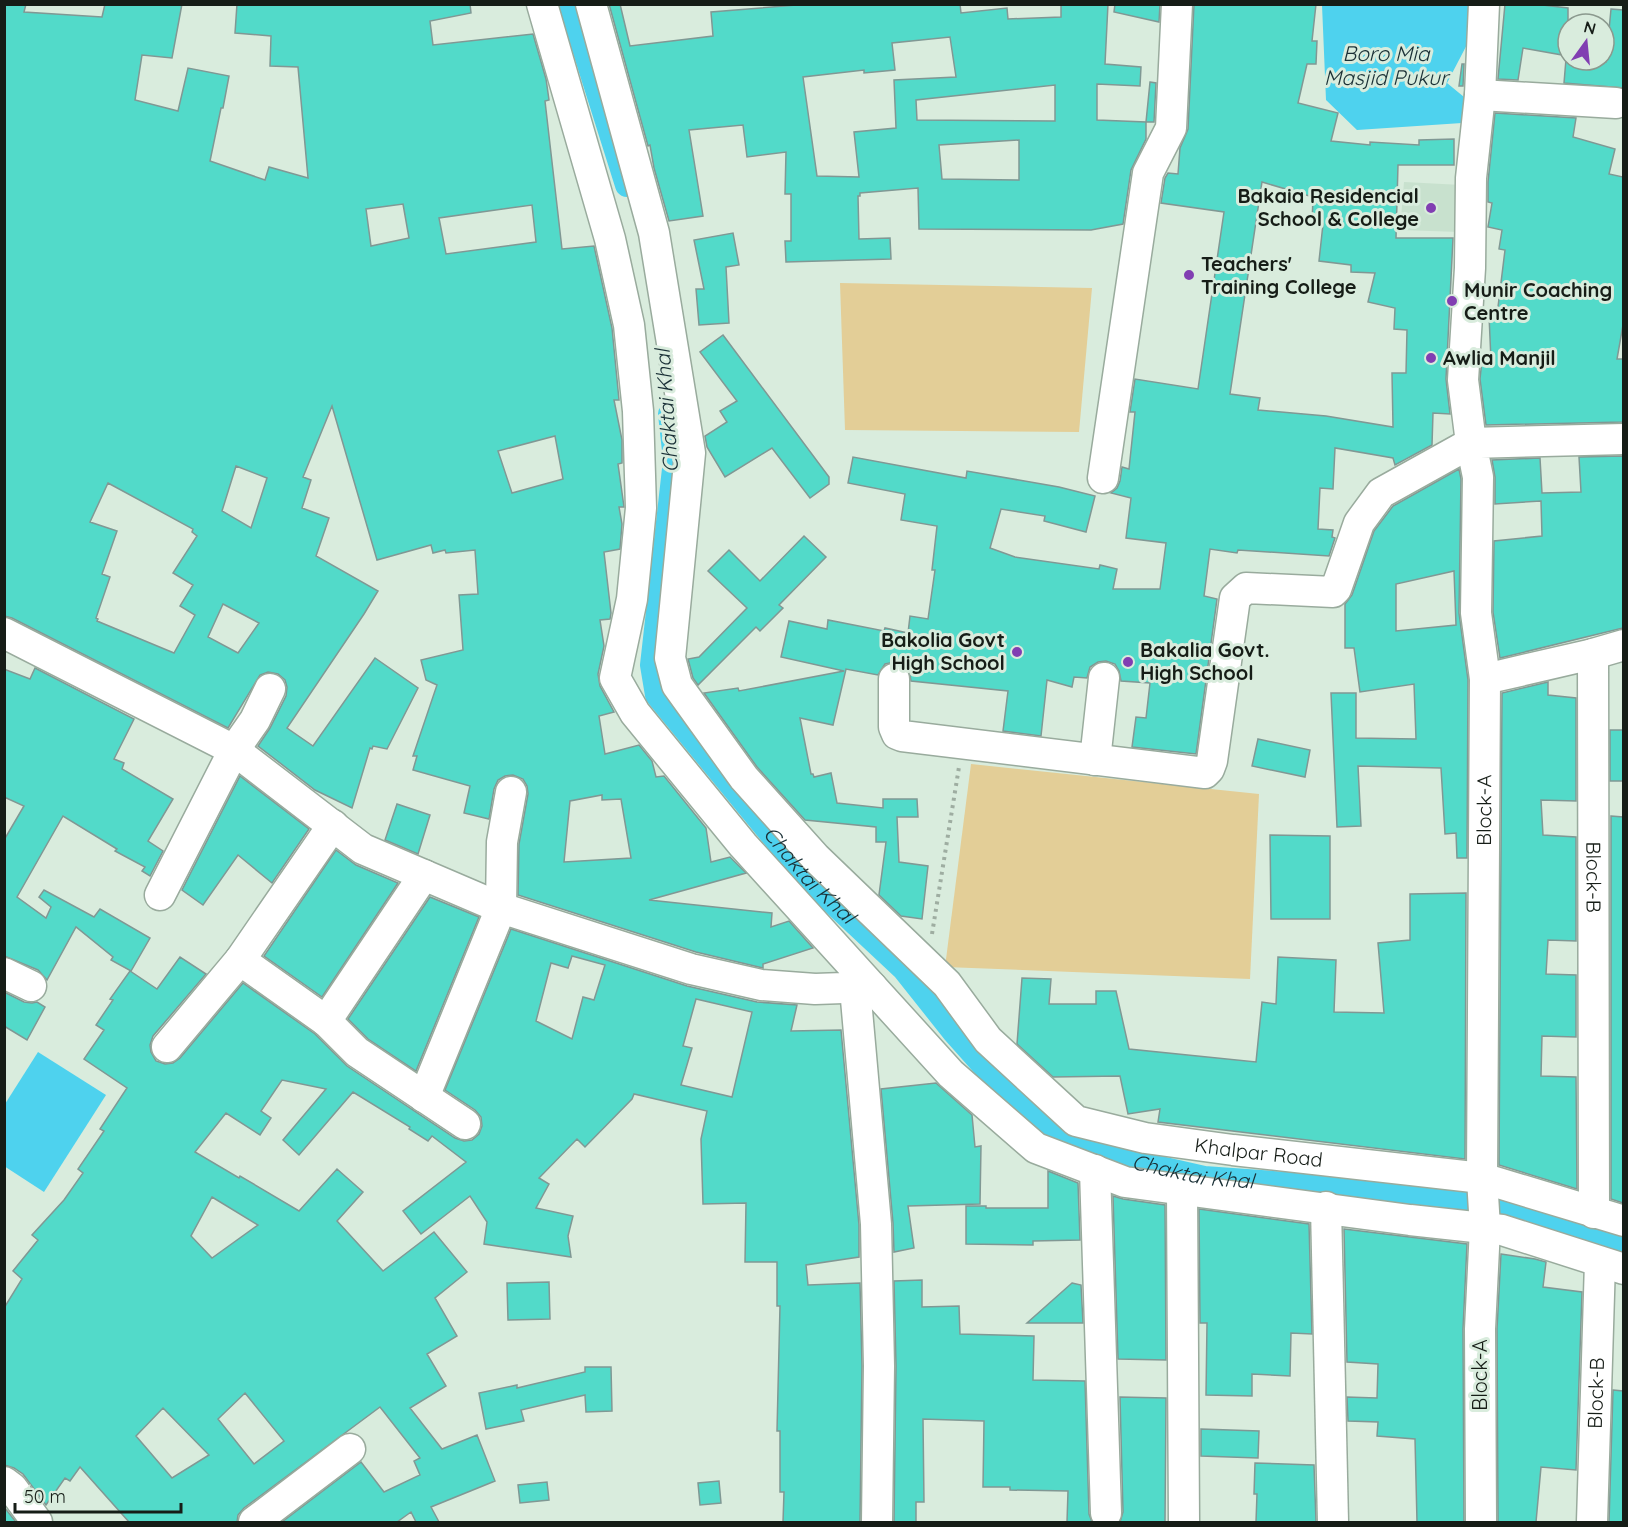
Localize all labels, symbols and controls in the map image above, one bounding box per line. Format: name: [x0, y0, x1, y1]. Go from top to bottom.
north arrow: [1556, 12, 1616, 72]
text: N: [1582, 16, 1598, 39]
water label: Boro Mia Masjid Pukur: [1324, 40, 1451, 90]
place label: Bakaia Residencial School & College: [1237, 183, 1419, 231]
marker: Bakaia Residencial School & College: [1424, 201, 1438, 215]
place label: Teachers' Training College: [1201, 251, 1356, 299]
marker: Teachers' Training College: [1182, 268, 1196, 282]
place label: Munir Coaching Centre: [1464, 277, 1612, 325]
marker: Munir Coaching Centre: [1445, 294, 1459, 308]
place label: Awlia Manjil: [1443, 345, 1556, 370]
water label: Chaktai Khal: [649, 346, 683, 473]
marker: Awlia Manjil: [1424, 351, 1438, 365]
place label: Bakolia Govt High School: [881, 627, 1005, 675]
place label: Bakalia Govt. High School: [1140, 637, 1270, 685]
marker: Bakolia Govt High School: [1010, 645, 1024, 659]
marker: Bakalia Govt. High School: [1121, 655, 1135, 669]
street label: Block-A: [1471, 774, 1496, 846]
water label: Chaktai Khal: [758, 821, 863, 930]
street label: Block-B: [1581, 841, 1606, 913]
street label: Khalpar Road: [1193, 1132, 1324, 1172]
water label: Chaktai Khal: [1130, 1148, 1257, 1194]
street label: Block-A: [1467, 1339, 1492, 1411]
street label: Block-B: [1582, 1357, 1609, 1429]
scale bar: [15, 1476, 182, 1514]
text: 50 m: [24, 1485, 66, 1508]

